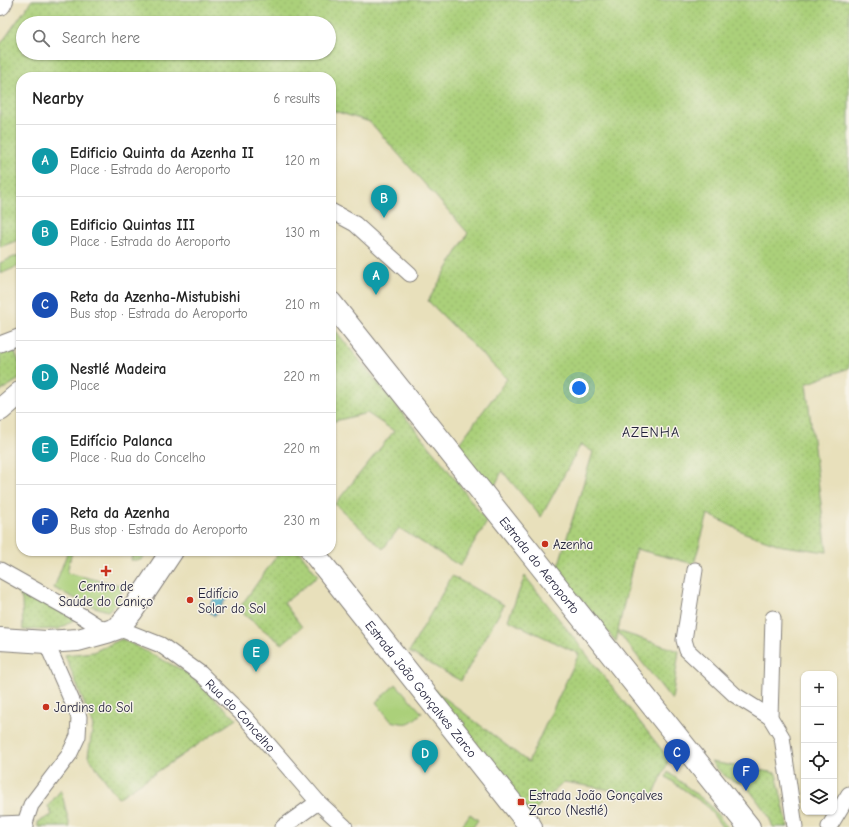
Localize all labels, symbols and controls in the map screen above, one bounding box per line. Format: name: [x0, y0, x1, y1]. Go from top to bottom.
search box: [16, 16, 336, 60]
icon: search: [30, 27, 52, 49]
text: Search here: [62, 29, 140, 47]
text: Nearby: [32, 89, 83, 108]
text: 6 results: [273, 91, 320, 106]
text: Edificio Quinta da Azenha II: [70, 144, 254, 162]
text: A: [41, 153, 49, 168]
text: 120 m: [285, 153, 320, 168]
text: Place · Estrada do Aeroporto: [70, 162, 230, 177]
pin: B: [371, 185, 397, 218]
text: Edificio Quintas III: [70, 216, 195, 234]
text: B: [41, 225, 49, 240]
text: 130 m: [285, 225, 320, 240]
text: Place · Estrada do Aeroporto: [70, 234, 230, 249]
pin: A: [363, 262, 389, 295]
text: Reta da Azenha-Mistubishi: [70, 288, 240, 306]
text: C: [41, 297, 49, 312]
text: 210 m: [285, 297, 320, 312]
text: Bus stop · Estrada do Aeroporto: [70, 306, 248, 321]
text: Nestlé Madeira: [70, 360, 166, 378]
text: D: [41, 369, 49, 384]
text: 220 m: [283, 369, 320, 384]
text: Place: [70, 378, 100, 393]
your location: [569, 378, 589, 398]
district label: AZENHA: [622, 424, 680, 441]
text: Edifício Palanca: [70, 432, 173, 450]
text: E: [41, 441, 49, 456]
text: 220 m: [283, 441, 320, 456]
text: Place · Rua do Concelho: [70, 450, 206, 465]
text: Reta da Azenha: [70, 504, 170, 522]
text: F: [41, 513, 49, 528]
text: 230 m: [284, 513, 320, 528]
street label: Estrada do Aeroporto: [497, 513, 583, 616]
text: Bus stop · Estrada do Aeroporto: [70, 522, 248, 537]
place label: Azenha: [553, 537, 593, 552]
marker: Azenha: [540, 539, 550, 549]
marker: Centro de Saúde do Caniço: [100, 565, 112, 577]
place label: Centro de Saúde do Caniço: [59, 579, 153, 609]
place label: Edifício Solar do Sol: [198, 586, 266, 616]
marker: Edifício Solar do Sol: [185, 595, 195, 605]
street label: Estrada João Gonçalves Zarco: [363, 617, 480, 760]
pin: E: [243, 639, 269, 672]
map controls: [801, 671, 837, 815]
button: +: [801, 671, 837, 707]
street label: Rua do Concelho: [203, 675, 279, 755]
place label: Jardins do Sol: [54, 700, 133, 715]
marker: Jardins do Sol: [41, 702, 51, 712]
button: −: [801, 707, 837, 743]
pin: C: [664, 739, 690, 772]
pin: D: [412, 740, 438, 773]
button: locate: [801, 743, 837, 779]
pin: F: [733, 758, 759, 791]
button: layers: [801, 779, 837, 815]
place label: Estrada João Gonçalves Zarco (Nestlé): [529, 788, 663, 818]
marker: Estrada João Gonçalves Zarco (Nestlé): [516, 797, 526, 807]

